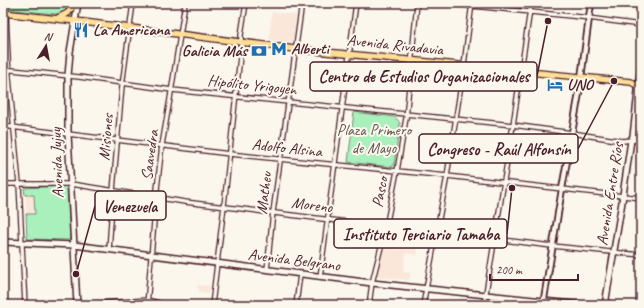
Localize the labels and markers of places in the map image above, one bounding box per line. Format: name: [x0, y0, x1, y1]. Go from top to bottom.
place label: La Americana: [93, 20, 171, 40]
restaurant icon: La Americana: [72, 21, 90, 39]
place label: Alberti: [291, 39, 331, 59]
metro station icon: Alberti: [270, 40, 288, 58]
place label: Galicia Más: [182, 41, 248, 61]
bank icon: Galicia Más: [250, 42, 268, 60]
callout: Centro de Estudios Organizacionales: [310, 62, 537, 91]
place label: UNO: [567, 75, 595, 95]
hotel icon: UNO: [546, 76, 564, 94]
callout: Congreso - Raúl Alfonsín: [419, 134, 578, 163]
callout: Venezuela: [95, 191, 166, 220]
callout: Instituto Terciario Tamaba: [334, 219, 507, 248]

